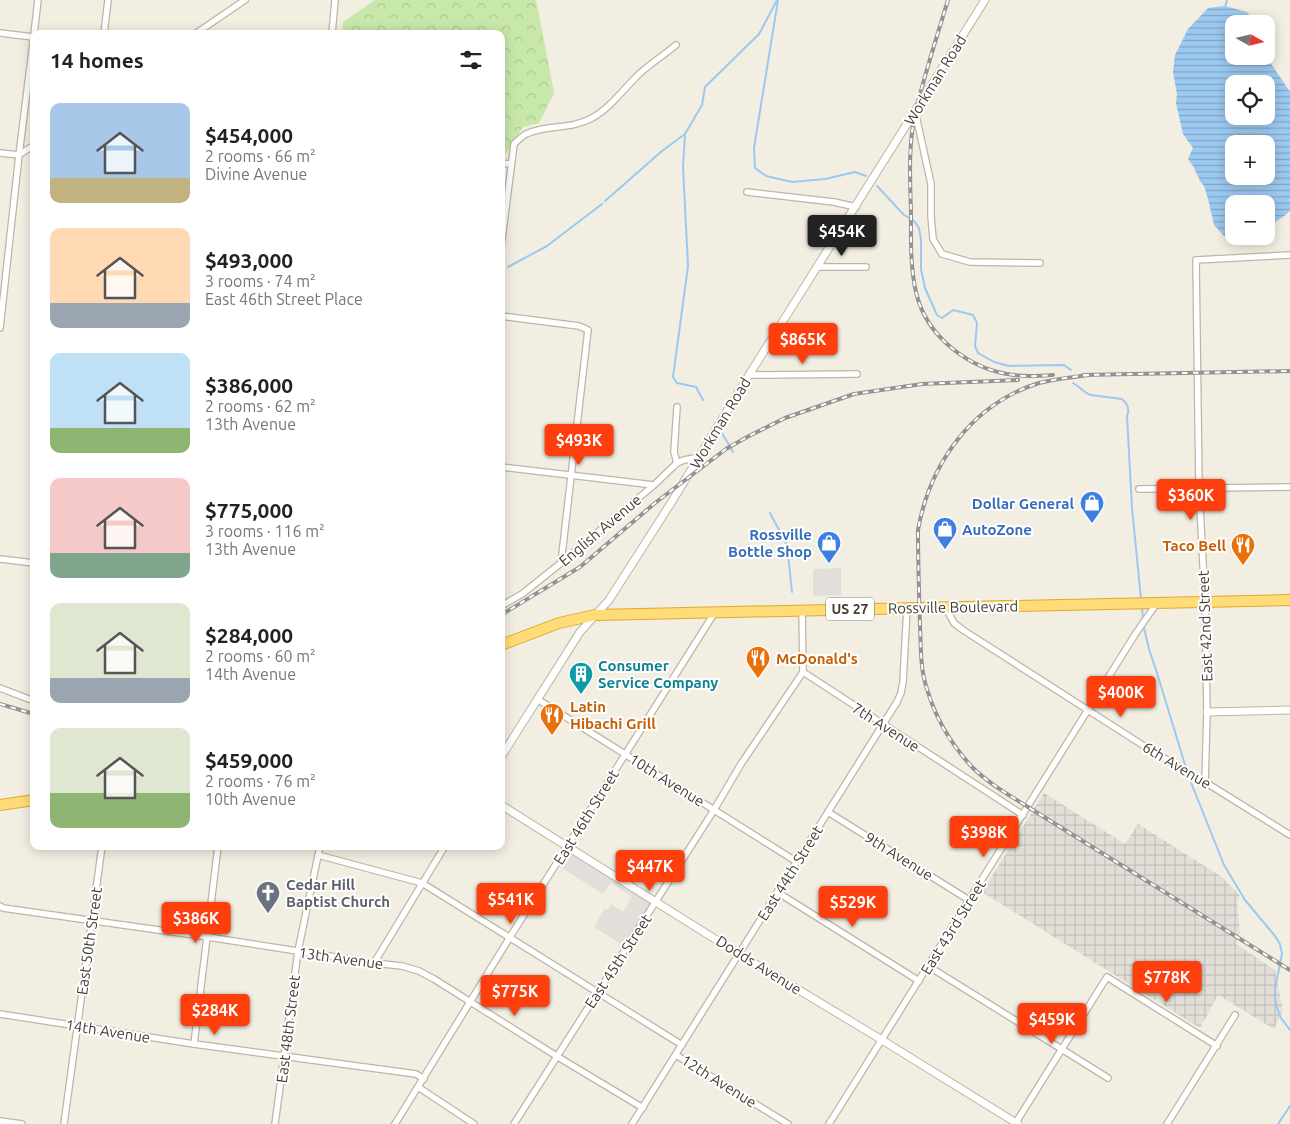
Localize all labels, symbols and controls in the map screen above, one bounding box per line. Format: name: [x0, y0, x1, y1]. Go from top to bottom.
north arrow: [1225, 15, 1275, 65]
map controls: [1225, 15, 1275, 245]
street label: Workman Road: [901, 32, 969, 128]
icon: filters: [457, 46, 485, 74]
text: 14 homes: [50, 48, 144, 72]
button: locate: [1225, 75, 1275, 125]
icon: home: [90, 123, 150, 183]
text: $454,000: [205, 123, 293, 147]
button: +: [1225, 135, 1275, 185]
text: 2 rooms · 66 m²: [205, 147, 316, 165]
text: Divine Avenue: [205, 165, 307, 183]
button: −: [1225, 195, 1275, 245]
pin: $454K: [807, 214, 877, 257]
text: $454K: [819, 222, 865, 240]
icon: home: [90, 248, 150, 308]
text: $493,000: [205, 248, 293, 272]
text: 3 rooms · 74 m²: [205, 272, 316, 290]
text: East 46th Street Place: [205, 290, 363, 308]
pin: $865K: [768, 322, 838, 365]
text: $865K: [780, 330, 826, 348]
icon: home: [90, 373, 150, 433]
text: $386,000: [205, 373, 293, 397]
street label: Workman Road: [686, 375, 754, 471]
text: 2 rooms · 62 m²: [205, 397, 316, 415]
text: 13th Avenue: [205, 415, 296, 433]
pin: $493K: [544, 424, 614, 466]
text: $493K: [556, 431, 602, 449]
pin: $360K: [1156, 478, 1226, 521]
text: $360K: [1168, 486, 1214, 504]
shop icon: Dollar General: [1079, 490, 1105, 524]
street label: English Avenue: [555, 491, 645, 569]
place label: Dollar General: [972, 495, 1074, 512]
icon: home: [90, 498, 150, 558]
text: $775,000: [205, 498, 293, 522]
shop icon: AutoZone: [932, 516, 958, 550]
place label: AutoZone: [962, 521, 1032, 538]
text: 3 rooms · 116 m²: [205, 522, 325, 540]
place label: Rossville Bottle Shop: [728, 526, 812, 560]
shop icon: Rossville Bottle Shop: [816, 530, 842, 564]
restaurant icon: Taco Bell: [1230, 532, 1256, 566]
place label: Taco Bell: [1163, 537, 1226, 554]
text: 13th Avenue: [205, 540, 296, 558]
street label: East 42nd Street: [1195, 570, 1215, 682]
street label: Rossville Boulevard: [888, 597, 1018, 617]
road number: US 27: [826, 598, 874, 620]
icon: home: [90, 623, 150, 683]
text: $284,000: [205, 623, 293, 647]
restaurant icon: McDonald's: [745, 645, 771, 679]
text: 2 rooms · 60 m²: [205, 647, 316, 665]
place label: McDonald's: [776, 650, 858, 667]
place label: Consumer Service Company: [598, 657, 718, 691]
building icon: Consumer Service Company: [568, 661, 594, 695]
text: 14th Avenue: [205, 665, 296, 683]
pin: $400K: [1086, 676, 1156, 718]
text: $400K: [1098, 683, 1144, 701]
place label: Latin Hibachi Grill: [570, 698, 656, 732]
street label: 7th Avenue: [849, 699, 923, 755]
restaurant icon: Latin Hibachi Grill: [539, 702, 565, 736]
street label: 6th Avenue: [1140, 738, 1214, 792]
icon: home: [90, 748, 150, 808]
text: $459,000: [205, 748, 293, 772]
street label: 10th Avenue: [626, 750, 708, 810]
street label: East 46th Street: [550, 766, 622, 868]
text: 2 rooms · 76 m²: [205, 772, 316, 790]
text: 10th Avenue: [205, 790, 296, 808]
pin: $398K: [949, 816, 1019, 858]
street label: East 44th Street: [754, 822, 826, 924]
text: $398K: [961, 823, 1007, 841]
street label: 9th Avenue: [862, 828, 936, 884]
pin: $447K: [615, 850, 685, 892]
text: $447K: [627, 857, 673, 875]
place label: Cedar Hill Baptist Church: [286, 876, 390, 910]
street label: East 43rd Street: [917, 876, 989, 978]
church icon: Cedar Hill Baptist Church: [255, 880, 281, 914]
pin: $541K: [476, 882, 546, 925]
street label: East 50th Street: [73, 886, 105, 996]
pin: $529K: [818, 886, 888, 928]
text: $541K: [488, 890, 534, 908]
text: $529K: [830, 893, 876, 911]
pin: $386K: [161, 902, 231, 944]
text: $386K: [173, 909, 219, 927]
street label: East 45th Street: [581, 911, 655, 1011]
street label: Dodds Avenue: [713, 932, 805, 998]
street label: 13th Avenue: [298, 944, 384, 972]
pin: $778K: [1132, 960, 1202, 1003]
text: $778K: [1144, 968, 1190, 986]
street label: East 48th Street: [273, 974, 303, 1084]
pin: $775K: [480, 974, 550, 1017]
text: $775K: [492, 982, 538, 1000]
pin: $284K: [180, 994, 250, 1036]
text: $284K: [192, 1001, 238, 1019]
pin: $459K: [1017, 1002, 1087, 1045]
text: $459K: [1029, 1010, 1075, 1028]
street label: 14th Avenue: [65, 1016, 151, 1046]
street label: 12th Avenue: [678, 1051, 760, 1111]

